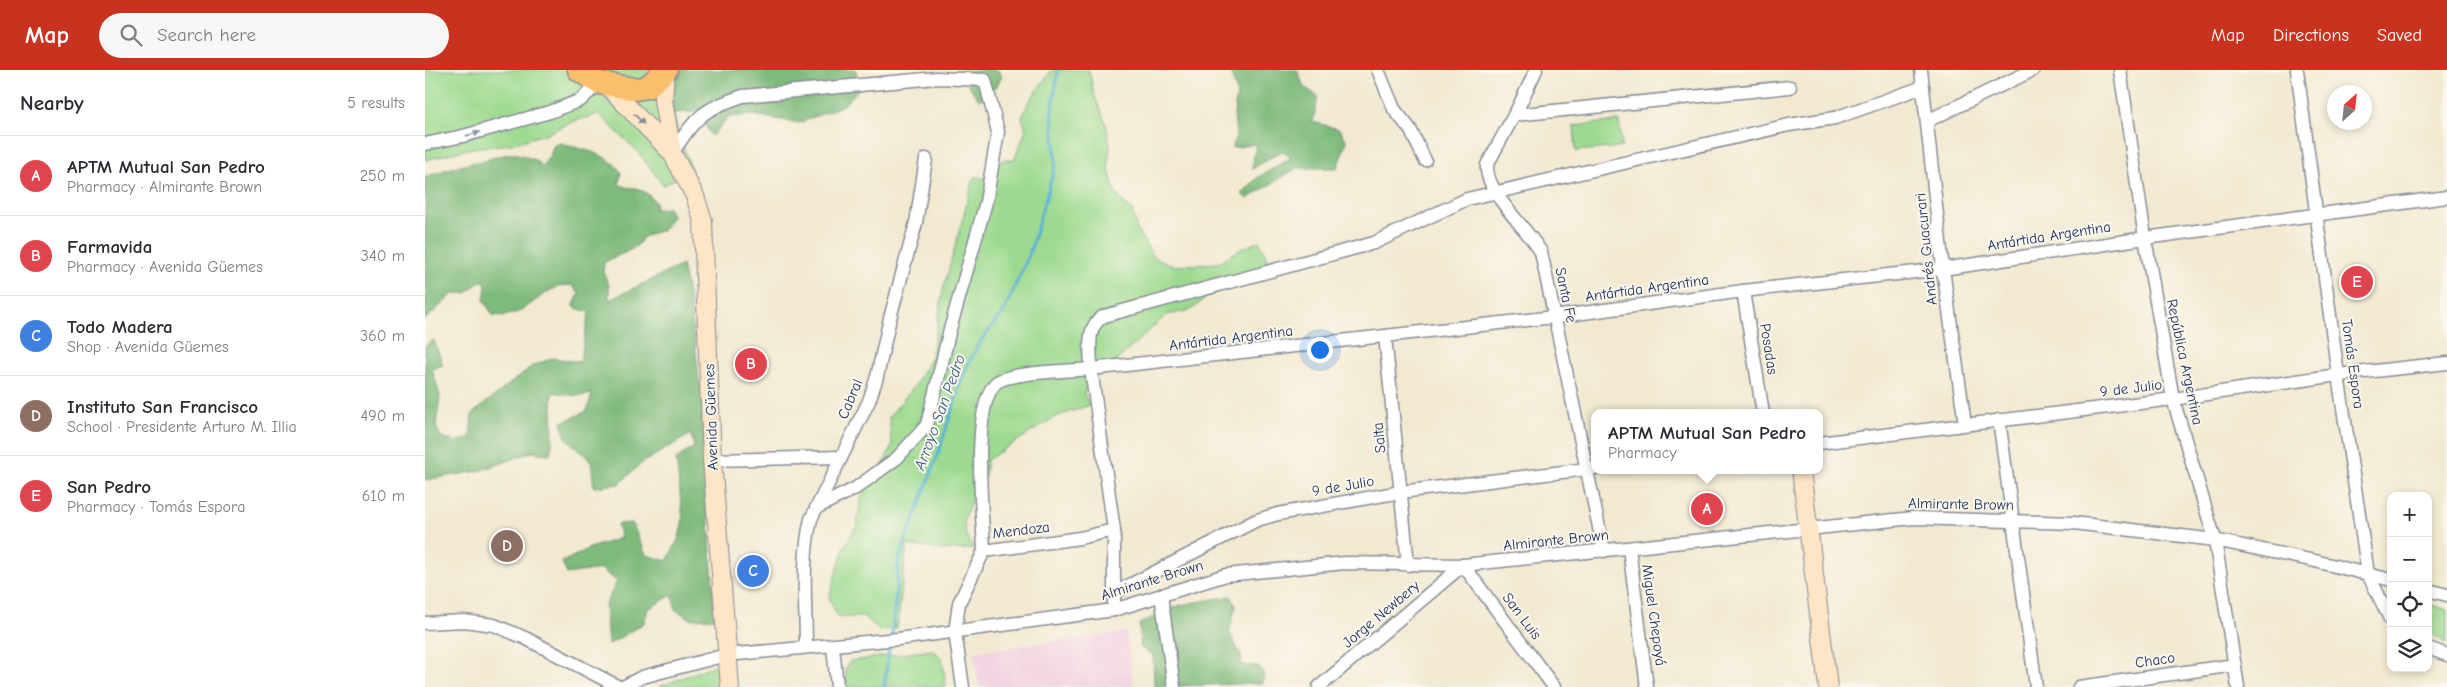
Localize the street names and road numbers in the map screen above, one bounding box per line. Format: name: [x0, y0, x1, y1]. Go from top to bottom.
street label: Andrés Guacurari: [1911, 192, 1941, 306]
street label: Antártida Argentina: [1986, 217, 2112, 255]
street label: Santa Fe: [1551, 266, 1581, 325]
street label: Antártida Argentina: [1584, 270, 1710, 306]
street label: República Argentina: [2163, 297, 2207, 427]
street label: Tomás Espora: [2338, 318, 2368, 410]
street label: Antártida Argentina: [1168, 321, 1294, 355]
street label: Posadas: [1756, 322, 1782, 376]
street label: Avenida Güemes: [700, 363, 722, 471]
street label: 9 de Julio: [2099, 375, 2163, 401]
street label: Cabral: [834, 376, 866, 422]
street label: Salta: [1368, 422, 1390, 454]
street label: 9 de Julio: [1311, 472, 1375, 500]
street label: Almirante Brown: [1908, 494, 2014, 514]
street label: Mendoza: [991, 518, 1051, 542]
street label: Almirante Brown: [1502, 526, 1610, 554]
street label: Almirante Brown: [1099, 556, 1205, 604]
street label: Miguel Chepoyá: [1638, 563, 1670, 667]
street label: Jorge Newbery: [1339, 576, 1424, 652]
street label: San Luis: [1499, 589, 1545, 643]
street label: Chaco: [2134, 648, 2176, 672]

